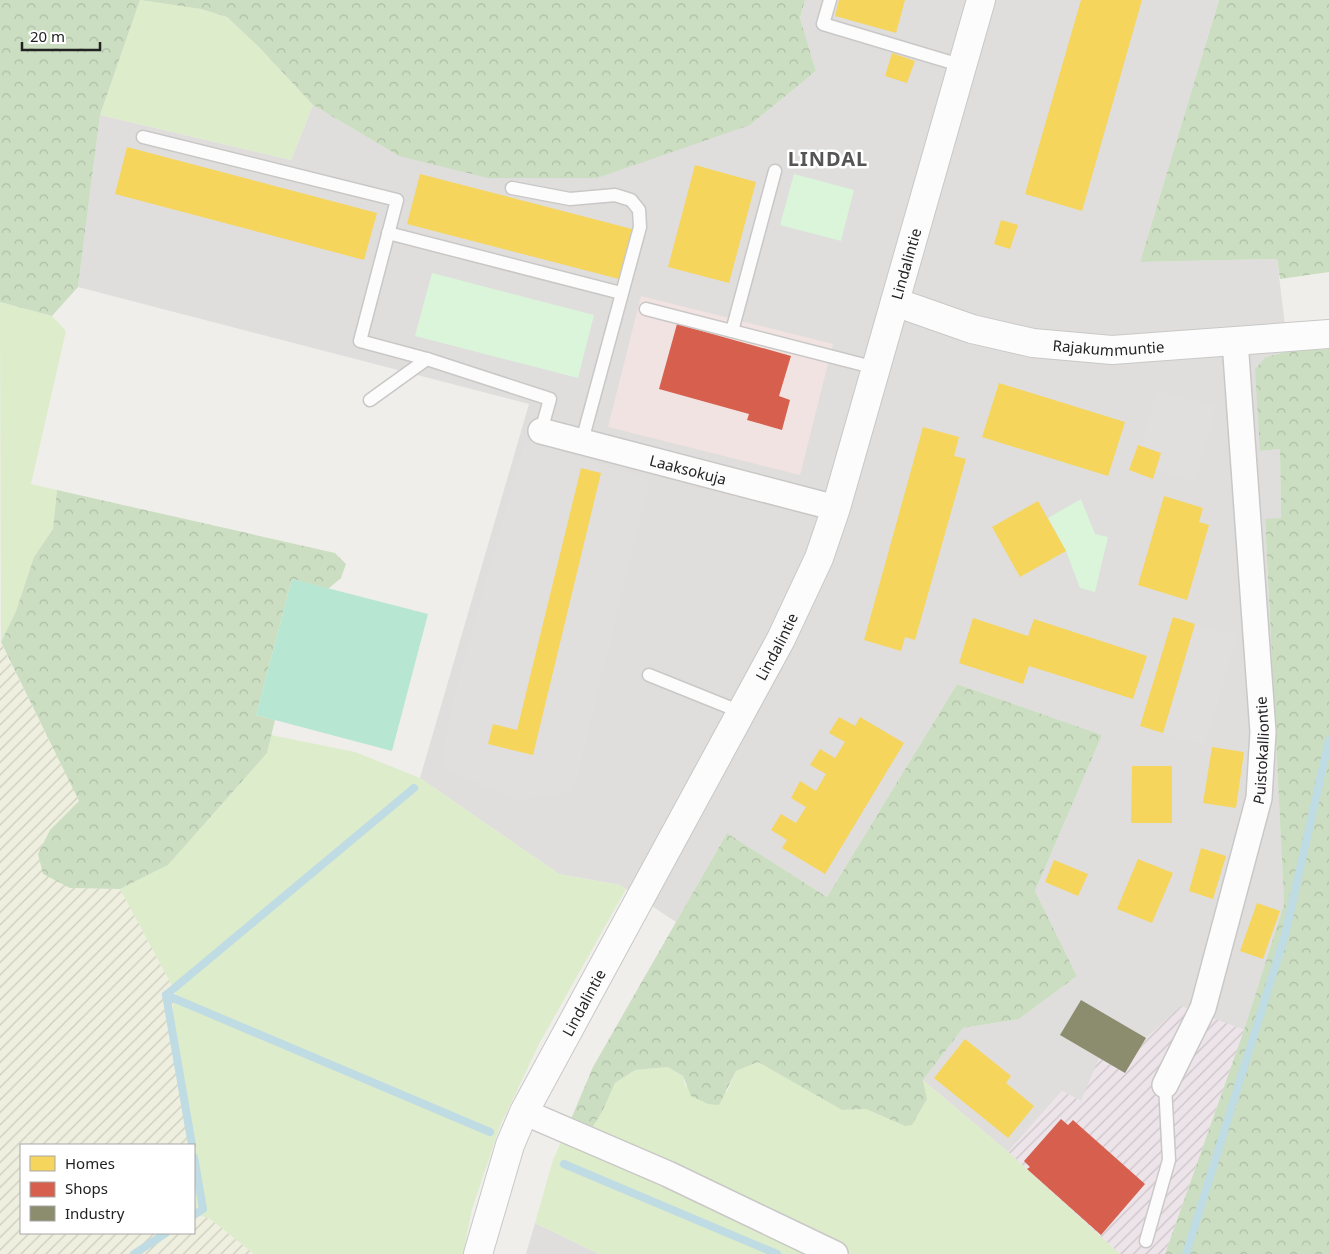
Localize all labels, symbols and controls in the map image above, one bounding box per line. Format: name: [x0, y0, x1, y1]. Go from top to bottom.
scale bar: [22, 20, 100, 52]
text: 20 m: [30, 26, 65, 46]
district label: LINDAL: [788, 145, 868, 172]
street label: Lindalintie: [886, 226, 925, 302]
street label: Rajakummuntie: [1052, 335, 1165, 360]
street label: Laaksokuja: [648, 450, 729, 489]
street label: Lindalintie: [750, 609, 802, 684]
street label: Puistokalliontie: [1248, 696, 1273, 807]
street label: Lindalintie: [557, 965, 610, 1040]
legend: [20, 1144, 195, 1234]
text: Homes: [65, 1153, 115, 1173]
text: Shops: [65, 1178, 108, 1198]
text: Industry: [65, 1203, 125, 1223]

